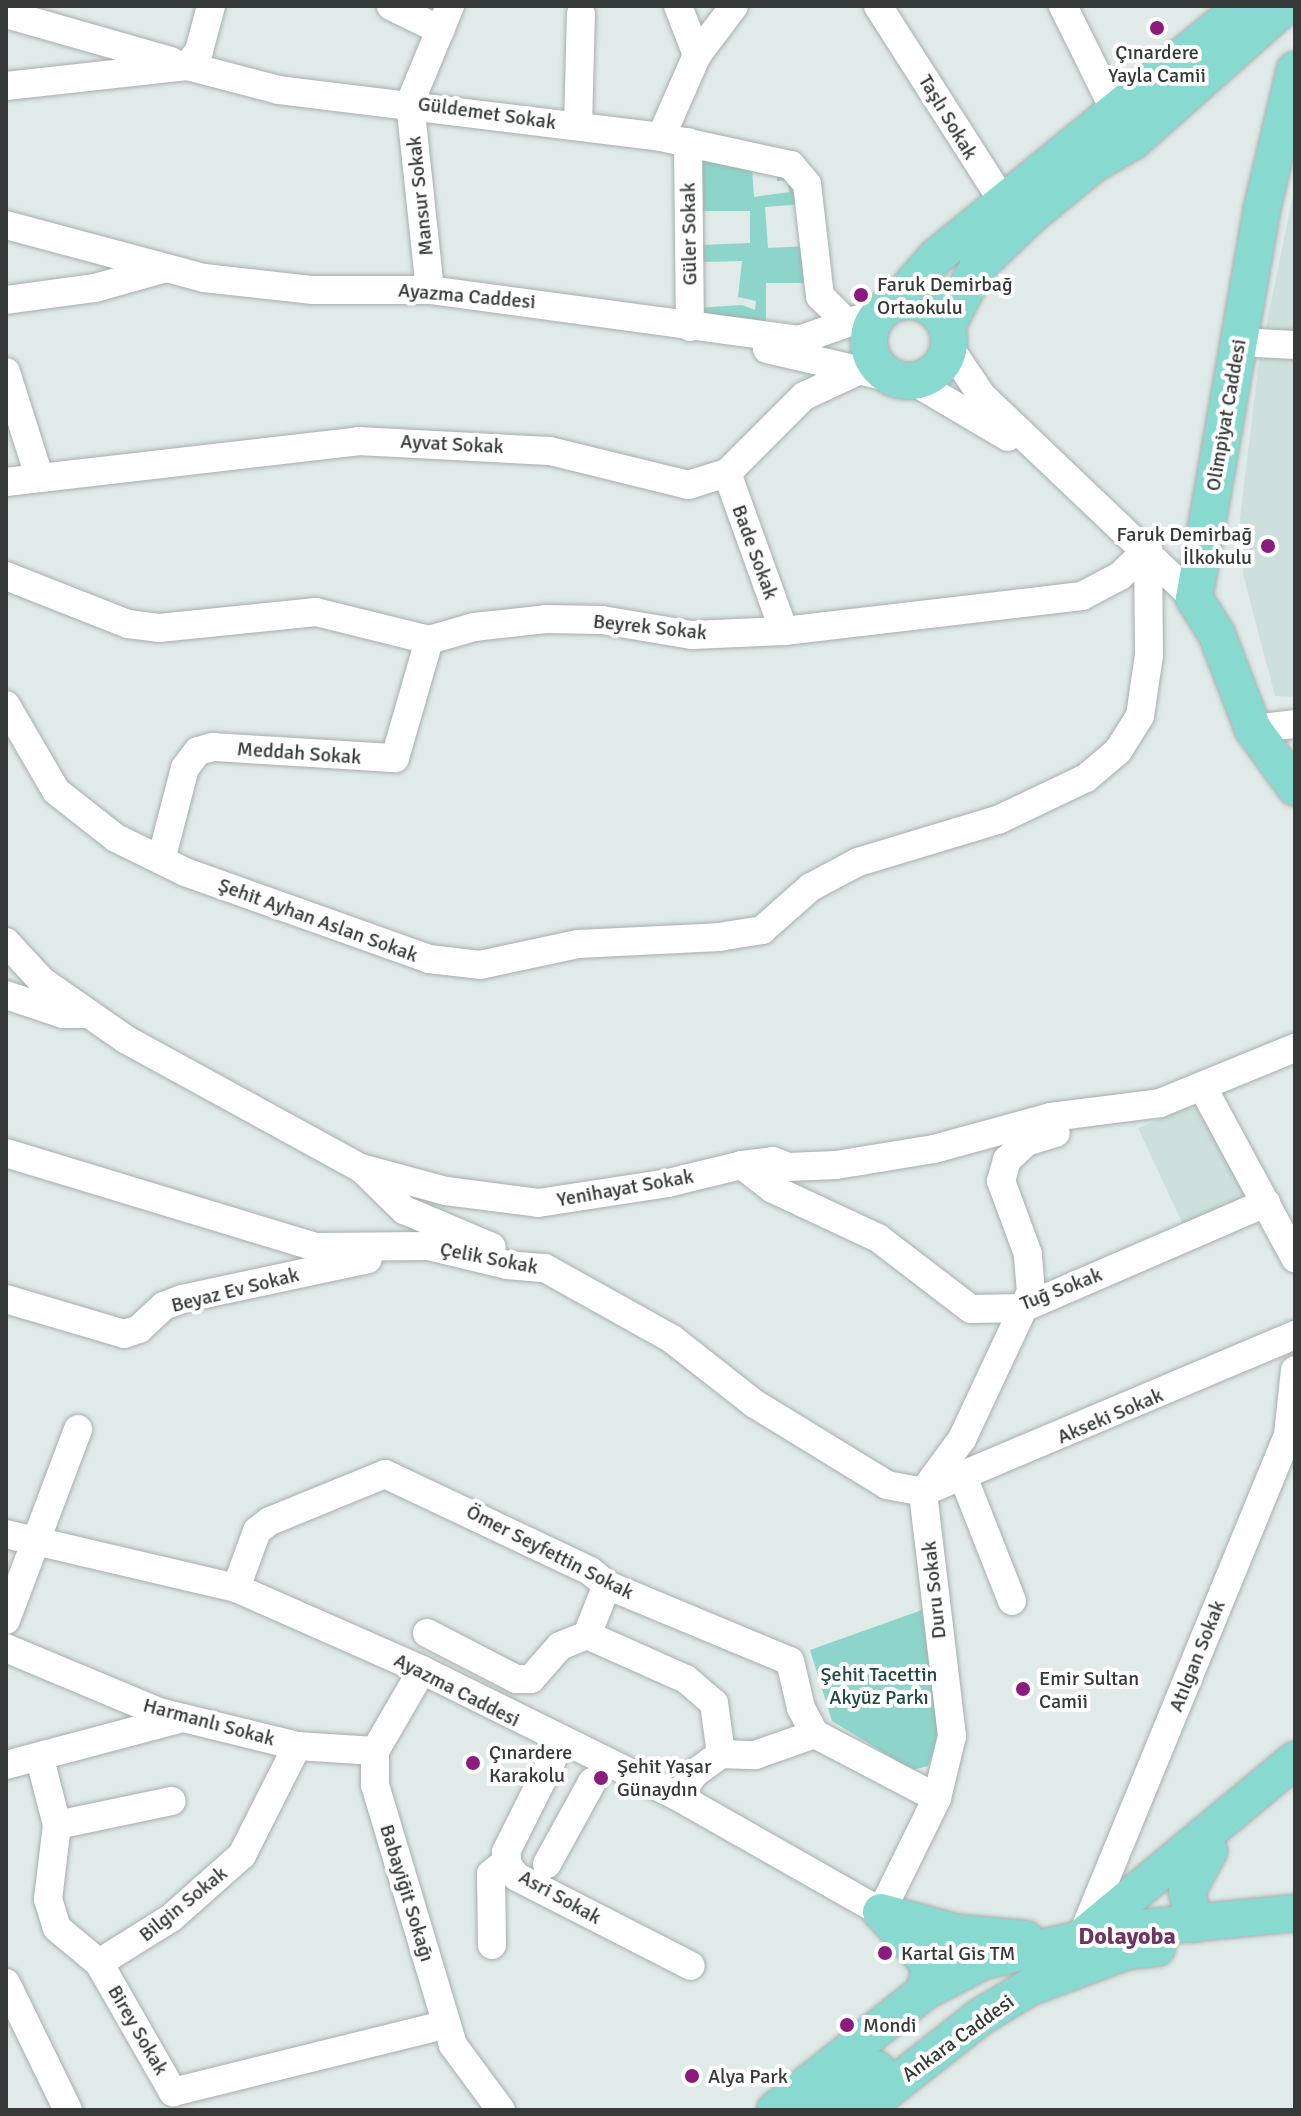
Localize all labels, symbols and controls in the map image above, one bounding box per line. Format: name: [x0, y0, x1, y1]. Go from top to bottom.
marker: Çınardere Yayla Camii: [1148, 19, 1166, 37]
place label: Çınardere Yayla Camii: [1108, 40, 1206, 87]
street label: Taşlı Sokak: [913, 70, 983, 164]
street label: Güldemet Sokak: [416, 91, 558, 135]
street label: Mansur Sokak: [402, 135, 438, 257]
street label: Güler Sokak: [676, 182, 702, 286]
place label: Faruk Demirbağ Ortaokulu: [877, 272, 1012, 319]
street label: Ayazma Caddesi: [397, 278, 537, 314]
marker: Faruk Demirbağ Ortaokulu: [852, 286, 870, 304]
street label: Olimpiyat Caddesi: [1201, 337, 1251, 493]
street label: Ayvat Sokak: [400, 429, 504, 459]
street label: Bade Sokak: [727, 501, 783, 603]
place label: Faruk Demirbağ İlkokulu: [1117, 522, 1252, 569]
marker: Faruk Demirbağ İlkokulu: [1259, 537, 1277, 555]
street label: Beyrek Sokak: [592, 609, 708, 645]
street label: Meddah Sokak: [236, 737, 362, 769]
street label: Şehit Ayhan Aslan Sokak: [215, 873, 421, 967]
street label: Yenihayat Sokak: [555, 1164, 695, 1212]
street label: Çelik Sokak: [438, 1237, 540, 1279]
street label: Tuğ Sokak: [1017, 1262, 1105, 1316]
street label: Beyaz Ev Sokak: [169, 1263, 301, 1317]
street label: Akseki Sokak: [1054, 1383, 1166, 1449]
street label: Ömer Seyfettin Sokak: [462, 1499, 638, 1605]
street label: Duru Sokak: [917, 1540, 951, 1640]
street label: Atılgan Sokak: [1164, 1597, 1230, 1715]
street label: Ayazma Caddesi: [390, 1648, 524, 1732]
park label: Şehit Tacettin Akyüz Parkı: [821, 1662, 937, 1709]
place label: Emir Sultan Camii: [1039, 1666, 1139, 1713]
marker: Emir Sultan Camii: [1014, 1680, 1032, 1698]
street label: Harmanlı Sokak: [141, 1693, 277, 1751]
place label: Çınardere Karakolu: [489, 1740, 572, 1787]
marker: Çınardere Karakolu: [464, 1754, 482, 1772]
place label: Şehit Yaşar Günaydın: [617, 1754, 711, 1801]
marker: Şehit Yaşar Günaydın: [592, 1769, 610, 1787]
street label: Babayiğit Sokağı: [375, 1821, 439, 1965]
street label: Bilgin Sokak: [134, 1861, 232, 1947]
street label: Asri Sokak: [515, 1865, 605, 1929]
district label: Dolayoba: [1078, 1923, 1176, 1951]
place label: Kartal Gis TM: [901, 1941, 1015, 1965]
marker: Kartal Gis TM: [876, 1944, 894, 1962]
street label: Birey Sokak: [103, 1981, 173, 2079]
street label: Ankara Caddesi: [897, 1989, 1019, 2087]
place label: Mondi: [863, 2013, 916, 2037]
marker: Mondi: [838, 2016, 856, 2034]
place label: Alya Park: [708, 2064, 788, 2088]
marker: Alya Park: [683, 2067, 701, 2085]

